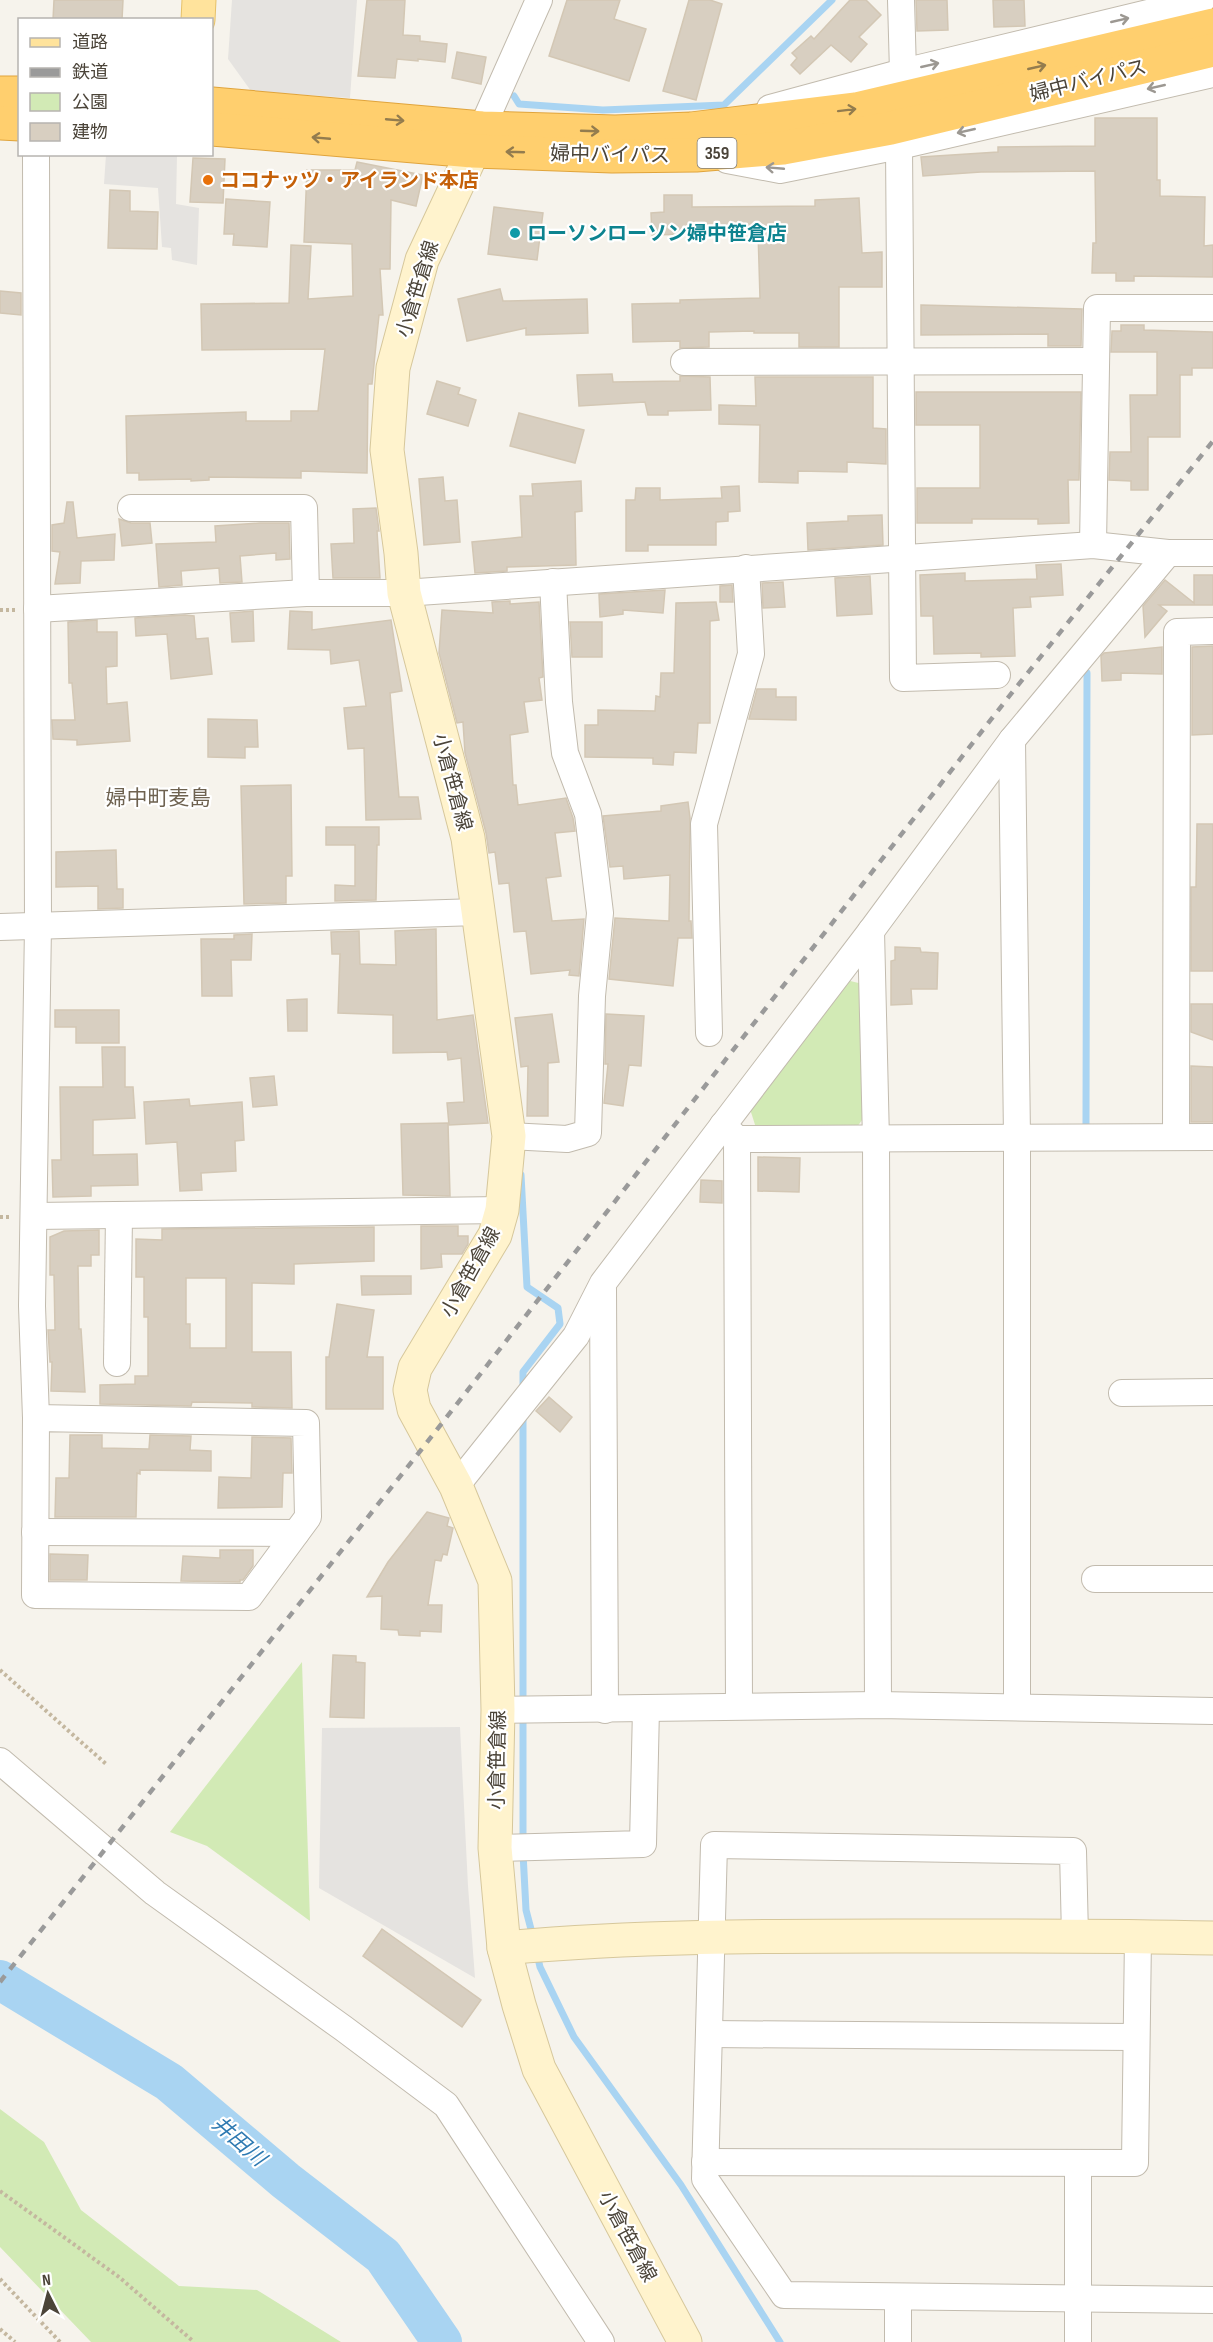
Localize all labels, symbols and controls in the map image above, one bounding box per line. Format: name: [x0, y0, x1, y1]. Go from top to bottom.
one-way arrow: [1110, 13, 1129, 25]
legend: [18, 18, 213, 156]
text: 道路: [72, 32, 108, 53]
street label: 婦中バイパス: [1027, 55, 1149, 107]
one-way arrow: [920, 59, 939, 71]
one-way arrow: [1027, 60, 1046, 72]
text: 鉄道: [72, 62, 108, 83]
one-way arrow: [1147, 82, 1166, 93]
text: 公園: [72, 92, 108, 113]
one-way arrow: [836, 105, 856, 116]
one-way arrow: [385, 115, 405, 126]
text: 建物: [72, 122, 108, 143]
one-way arrow: [957, 125, 976, 137]
one-way arrow: [579, 126, 599, 137]
one-way arrow: [311, 132, 331, 143]
road number: 359: [698, 138, 736, 168]
street label: 婦中バイパス: [550, 142, 670, 168]
one-way arrow: [506, 147, 526, 158]
one-way arrow: [766, 162, 785, 173]
place label: ココナッツ・アイランド本店: [220, 169, 479, 193]
marker: ココナッツ・アイランド本店: [201, 173, 215, 187]
place label: ローソンローソン婦中笹倉店: [527, 222, 787, 246]
marker: ローソンローソン婦中笹倉店: [508, 226, 522, 240]
street label: 小倉笹倉線: [392, 238, 444, 341]
street label: 小倉笹倉線: [428, 731, 477, 834]
district label: 婦中町麦島: [106, 786, 211, 811]
street label: 小倉笹倉線: [436, 1223, 506, 1322]
street label: 小倉笹倉線: [485, 1710, 511, 1810]
water label: 井田川: [207, 2111, 272, 2173]
street label: 小倉笹倉線: [593, 2187, 661, 2286]
north arrow: [18, 2264, 78, 2324]
text: N: [41, 2271, 52, 2290]

